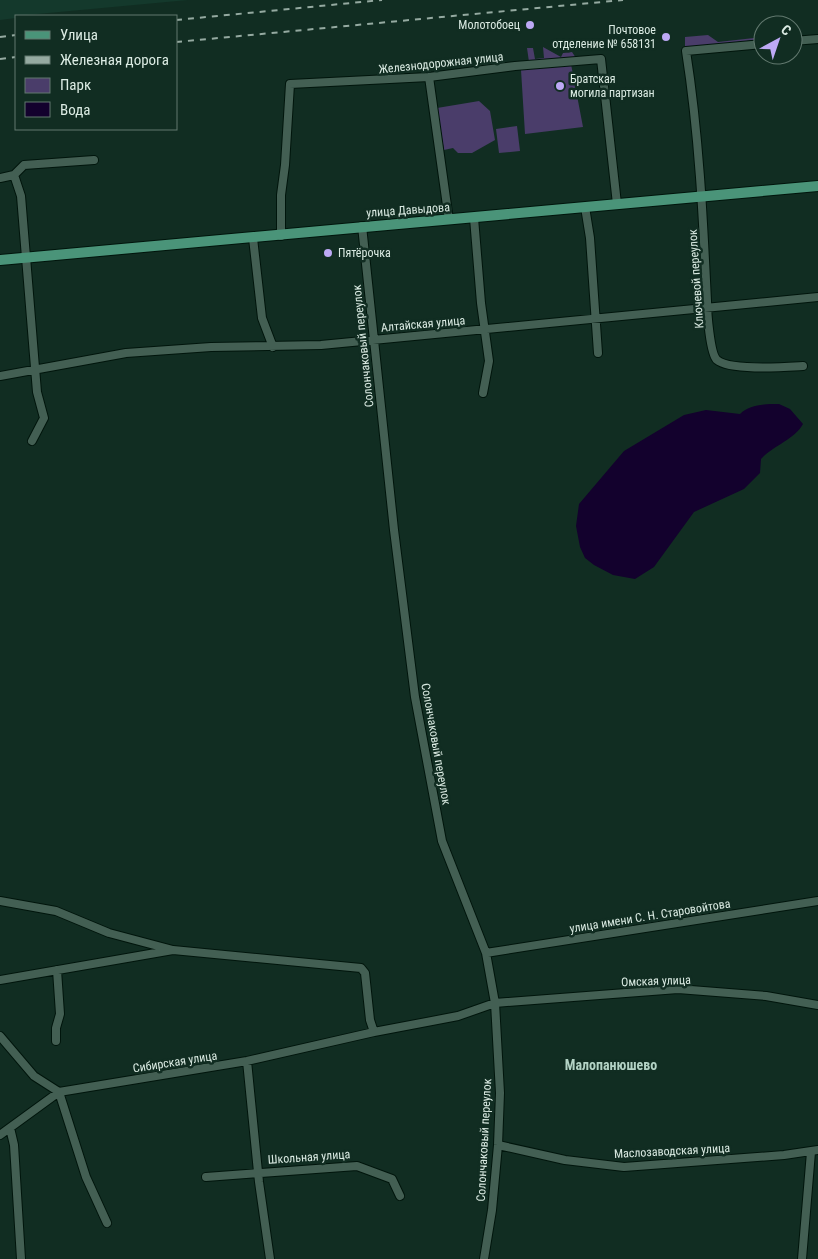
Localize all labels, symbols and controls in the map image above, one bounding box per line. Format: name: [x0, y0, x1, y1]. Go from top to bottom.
legend: [15, 15, 178, 130]
north arrow: [753, 15, 803, 65]
place label: Молотобоец: [458, 18, 520, 32]
marker: Молотобоец: [524, 19, 536, 31]
text: С: [778, 21, 795, 39]
place label: Почтовое отделение № 658131: [552, 23, 656, 51]
text: Улица: [60, 26, 98, 44]
marker: Почтовое отделение № 658131: [660, 31, 672, 43]
street label: Железнодорожная улица: [378, 49, 504, 77]
text: Железная дорога: [60, 51, 169, 69]
place label: Братская могила партизан: [570, 72, 655, 100]
text: Парк: [60, 76, 91, 94]
marker: Братская могила партизан: [554, 80, 566, 92]
text: Вода: [60, 101, 90, 119]
street label: улица Давыдова: [366, 200, 451, 220]
street label: Ключевой переулок: [686, 229, 706, 329]
place label: Пятёрочка: [338, 246, 391, 260]
marker: Пятёрочка: [322, 247, 334, 259]
street label: Солончаковый переулок: [350, 284, 376, 408]
street label: Алтайская улица: [380, 313, 466, 335]
street label: Солончаковый переулок: [418, 682, 454, 806]
street label: улица имени С. Н. Старовойтова: [569, 896, 732, 936]
street label: Омская улица: [621, 973, 691, 989]
street label: Сибирская улица: [132, 1048, 218, 1076]
district label: Малопанюшево: [565, 1057, 657, 1073]
street label: Солончаковый переулок: [474, 1078, 494, 1202]
street label: Маслозаводская улица: [614, 1141, 731, 1161]
street label: Школьная улица: [267, 1147, 351, 1167]

